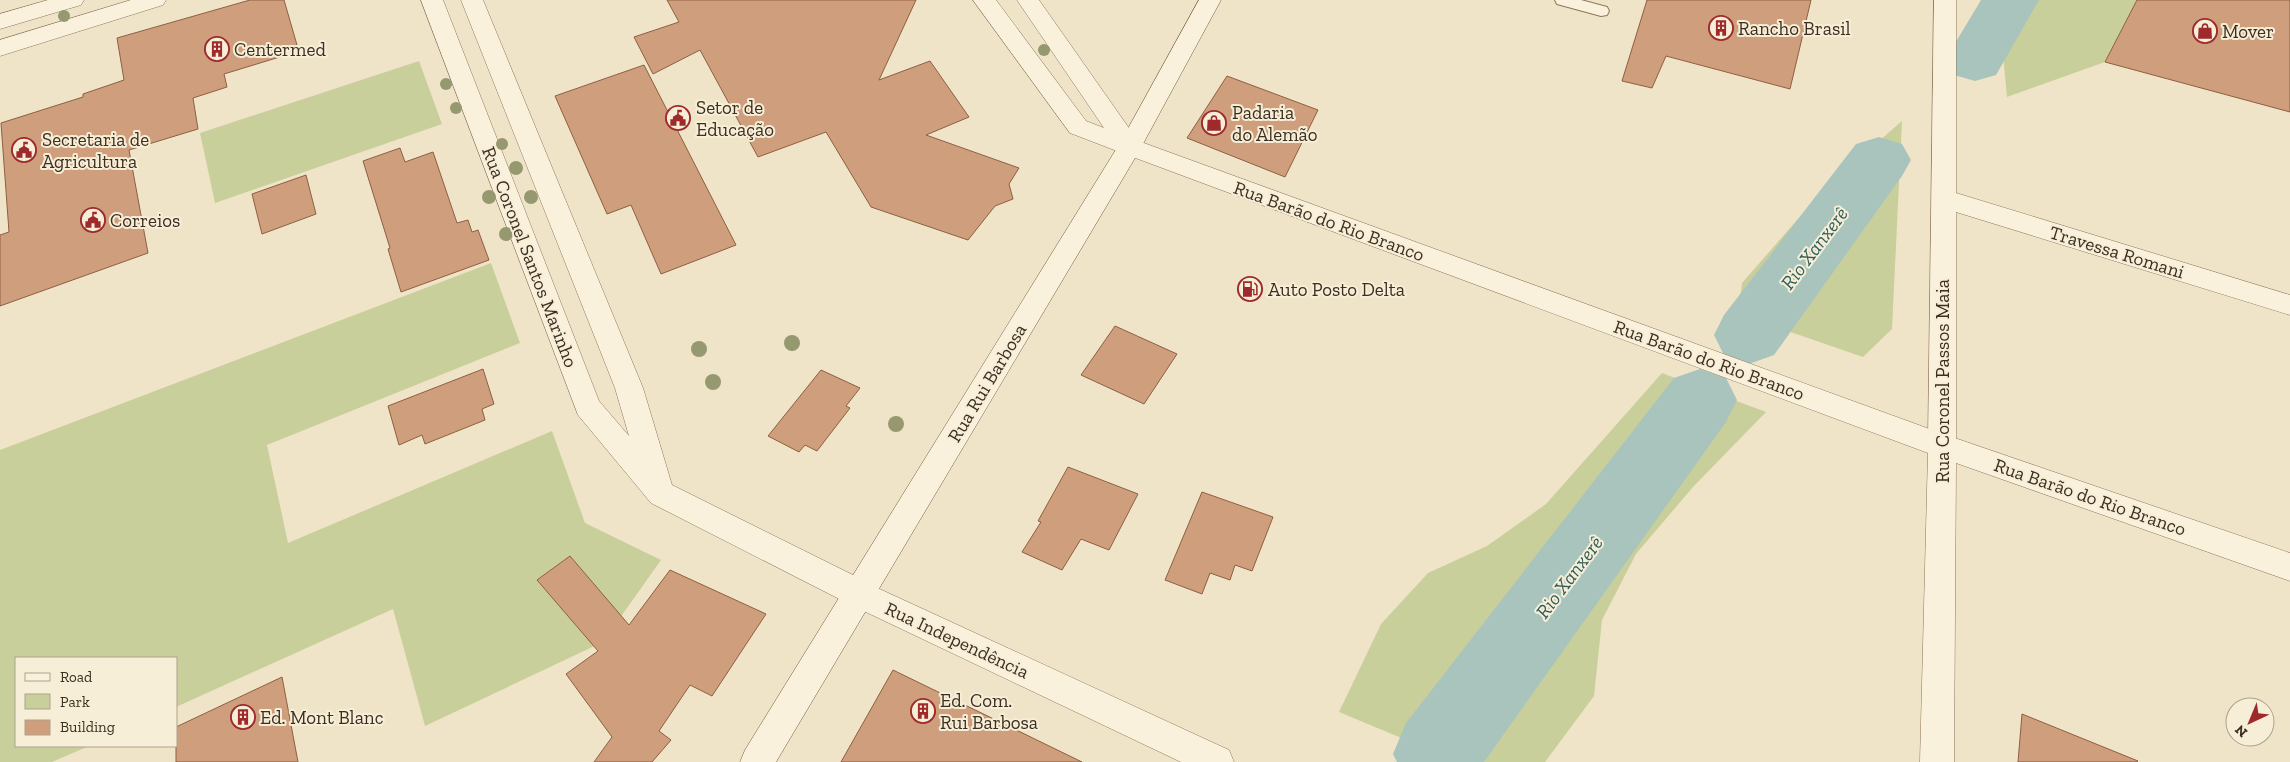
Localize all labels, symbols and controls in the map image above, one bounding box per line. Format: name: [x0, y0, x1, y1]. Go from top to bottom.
building icon: Rancho Brasil: [1708, 15, 1734, 41]
place label: Rancho Brasil: [1738, 17, 1851, 40]
shop icon: Mover: [2192, 18, 2218, 44]
place label: Mover: [2222, 20, 2274, 43]
building icon: Centermed: [204, 36, 230, 62]
place label: Centermed: [234, 38, 326, 61]
place label: Setor de Educação: [696, 96, 774, 141]
place label: Padaria do Alemão: [1232, 101, 1318, 146]
public building icon: Setor de Educação: [665, 105, 691, 131]
shop icon: Padaria do Alemão: [1201, 110, 1227, 136]
place label: Secretaria de Agricultura: [42, 128, 149, 173]
public building icon: Secretaria de Agricultura: [11, 137, 37, 163]
street label: Rua Coronel Santos Marinho: [477, 143, 583, 371]
street label: Rua Barão do Rio Branco: [1230, 176, 1428, 266]
water label: Rio Xanxerê: [1775, 202, 1853, 294]
public building icon: Correios: [80, 207, 106, 233]
place label: Correios: [110, 209, 180, 232]
street label: Travessa Romani: [2047, 221, 2187, 283]
fuel station icon: Auto Posto Delta: [1237, 276, 1263, 302]
place label: Auto Posto Delta: [1268, 278, 1405, 301]
street label: Rua Coronel Passos Maia: [1931, 279, 1954, 483]
street label: Rua Barão do Rio Branco: [1610, 315, 1808, 405]
street label: Rua Rui Barbosa: [943, 320, 1031, 446]
street label: Rua Barão do Rio Branco: [1991, 453, 2189, 541]
water label: Rio Xanxerê: [1530, 531, 1608, 623]
street label: Rua Independência: [881, 597, 1033, 683]
legend: [15, 657, 178, 747]
text: Road: [60, 668, 93, 686]
place label: Ed. Com. Rui Barbosa: [940, 689, 1038, 734]
text: Park: [60, 693, 90, 711]
north arrow: [2225, 697, 2275, 747]
building icon: Ed. Com. Rui Barbosa: [910, 698, 936, 724]
building icon: Ed. Mont Blanc: [230, 704, 256, 730]
place label: Ed. Mont Blanc: [260, 706, 384, 729]
text: Building: [60, 718, 115, 736]
text: N: [2231, 721, 2251, 741]

